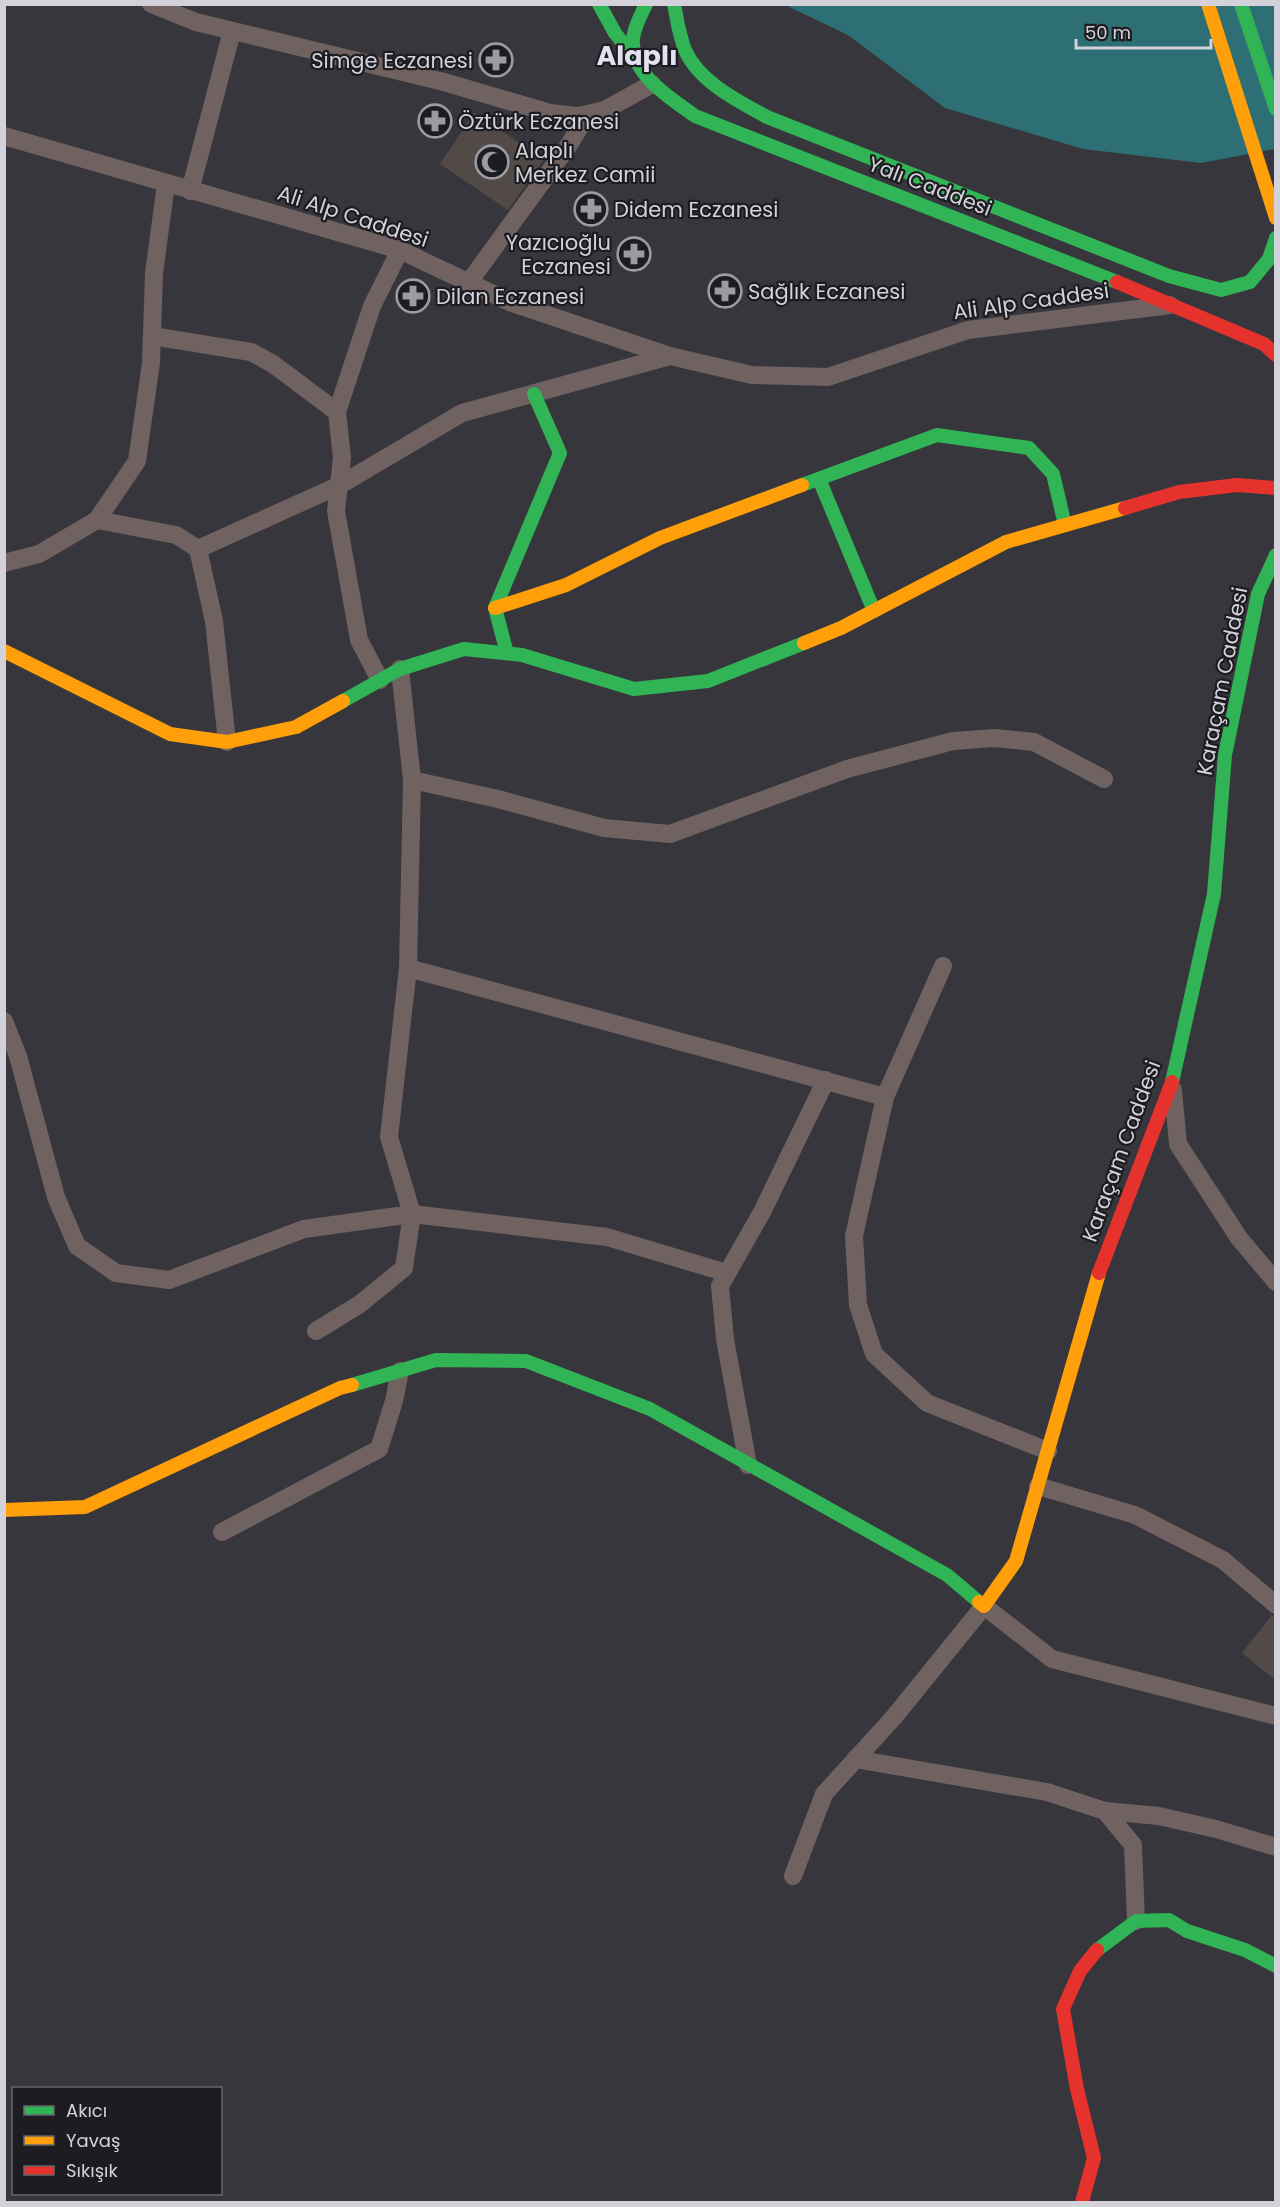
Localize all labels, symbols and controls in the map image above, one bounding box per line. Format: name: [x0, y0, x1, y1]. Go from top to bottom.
scale bar: [1076, 12, 1211, 50]
text: 50 m: [1085, 20, 1131, 45]
district label: Alaplı: [596, 37, 678, 74]
pharmacy icon: Simge Eczanesi: [478, 42, 514, 78]
place label: Simge Eczanesi: [311, 46, 473, 75]
pharmacy icon: Öztürk Eczanesi: [417, 103, 453, 139]
place label: Öztürk Eczanesi: [458, 107, 619, 136]
place label: Alaplı Merkez Camii: [515, 136, 655, 189]
mosque icon: Alaplı Merkez Camii: [474, 144, 510, 180]
street label: Yalı Caddesi: [864, 149, 996, 223]
street label: Ali Alp Caddesi: [274, 178, 432, 254]
pharmacy icon: Didem Eczanesi: [573, 191, 609, 227]
place label: Didem Eczanesi: [614, 195, 778, 224]
place label: Yazıcıoğlu Eczanesi: [506, 228, 611, 281]
pharmacy icon: Yazıcıoğlu Eczanesi: [616, 236, 652, 272]
pharmacy icon: Sağlık Eczanesi: [707, 273, 743, 309]
street label: Ali Alp Caddesi: [951, 276, 1111, 326]
place label: Sağlık Eczanesi: [748, 277, 905, 306]
pharmacy icon: Dilan Eczanesi: [395, 278, 431, 314]
place label: Dilan Eczanesi: [436, 282, 584, 311]
street label: Karaçam Caddesi: [1190, 585, 1254, 777]
street label: Karaçam Caddesi: [1075, 1056, 1167, 1246]
legend: [12, 2087, 222, 2195]
text: Akıcı: [66, 2098, 107, 2123]
text: Yavaş: [66, 2128, 120, 2153]
text: Sıkışık: [66, 2158, 119, 2183]

